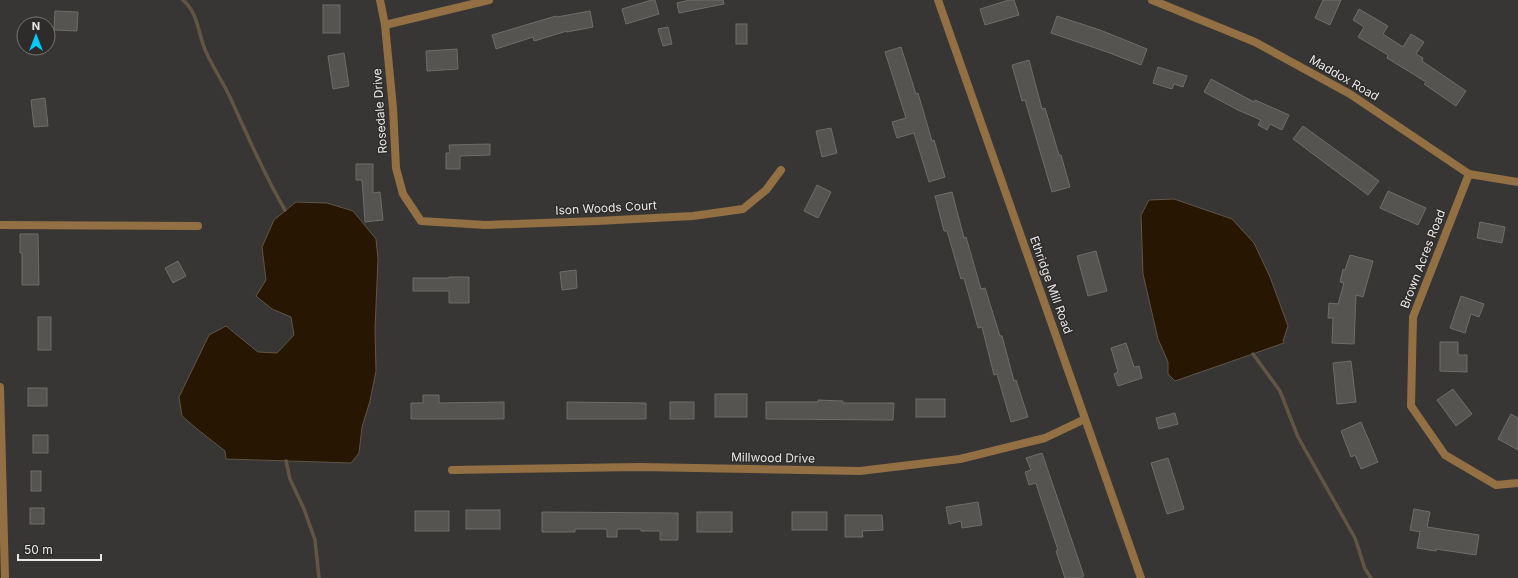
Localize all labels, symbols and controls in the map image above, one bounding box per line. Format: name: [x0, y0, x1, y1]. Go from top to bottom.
north arrow: [16, 16, 56, 56]
text: N: [32, 19, 40, 33]
street label: Maddox Road: [1307, 52, 1382, 104]
street label: Rosedale Drive: [369, 68, 390, 154]
street label: Ison Woods Court: [555, 197, 657, 218]
street label: Brown Acres Road: [1397, 207, 1448, 310]
street label: Ethridge Mill Road: [1027, 234, 1076, 336]
street label: Millwood Drive: [731, 449, 815, 466]
scale bar: [18, 536, 101, 562]
text: 50 m: [24, 542, 53, 557]

